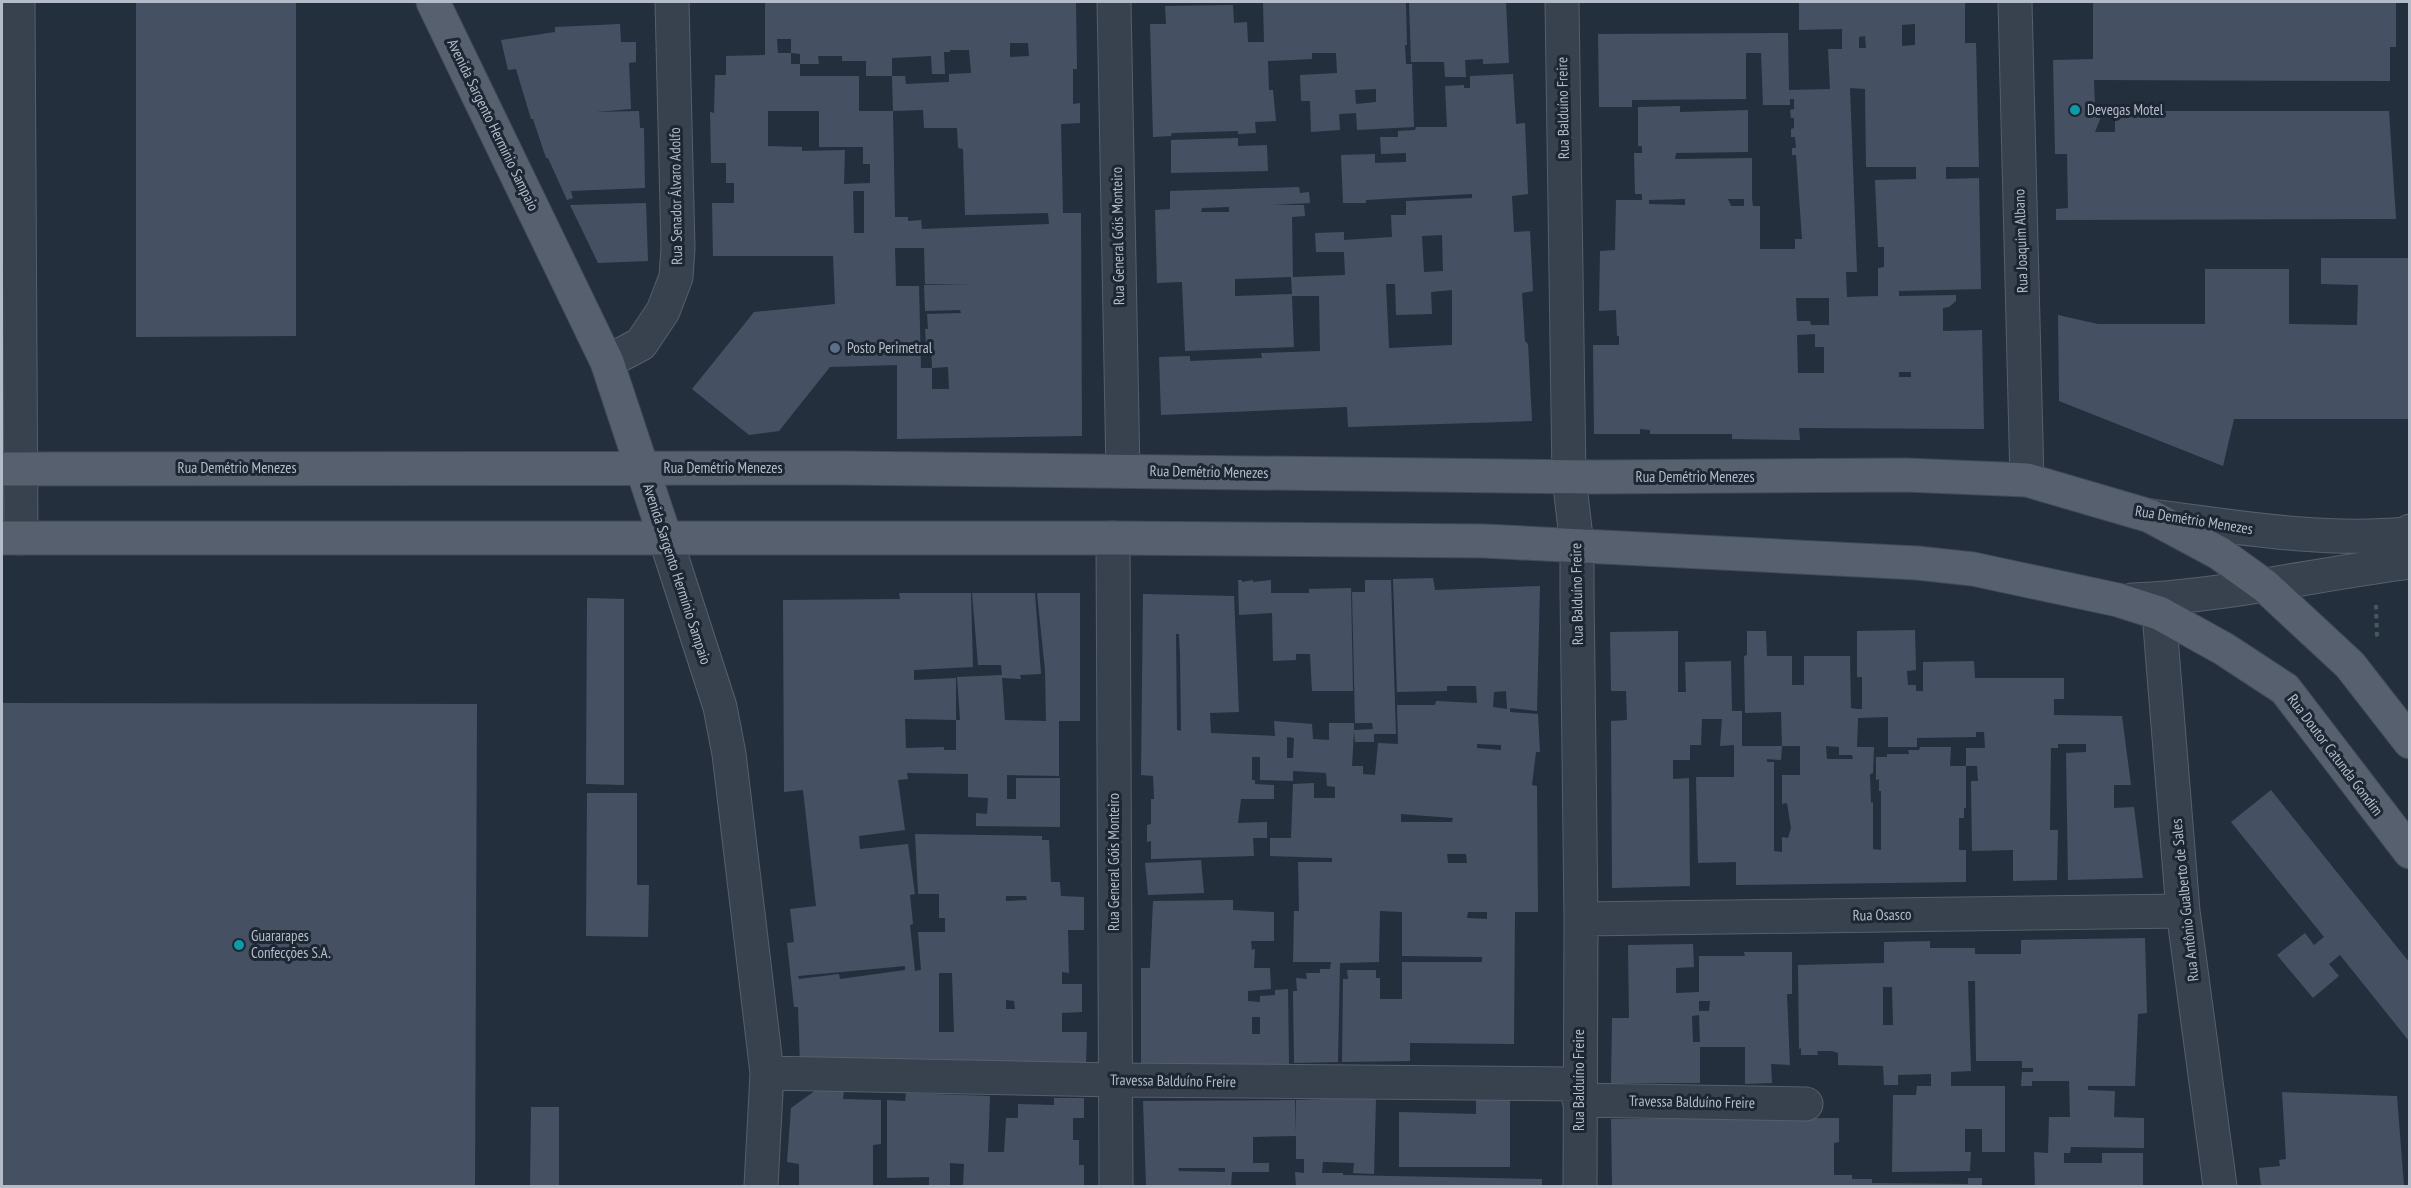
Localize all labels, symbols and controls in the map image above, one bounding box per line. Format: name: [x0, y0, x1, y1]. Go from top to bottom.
street label: Avenida Sargento Hermínio Sampaio: [443, 36, 543, 214]
street label: Rua Balduíno Freire: [1552, 57, 1573, 159]
place label: Devegas Motel: [2087, 100, 2164, 119]
marker: Devegas Motel: [2068, 103, 2082, 117]
street label: Rua Senador Álvaro Adolfo: [665, 127, 686, 265]
street label: Rua General Góis Monteiro: [1107, 167, 1128, 305]
street label: Rua Joaquim Albano: [2009, 189, 2032, 293]
place label: Posto Perimetral: [847, 338, 933, 357]
marker: Posto Perimetral: [828, 341, 842, 355]
street label: Rua Demétrio Menezes: [178, 458, 296, 477]
street label: Rua Demétrio Menezes: [664, 458, 782, 477]
street label: Rua Demétrio Menezes: [1149, 461, 1269, 482]
street label: Rua Demétrio Menezes: [1636, 467, 1754, 486]
street label: Avenida Sargento Hermínio Sampaio: [639, 481, 716, 667]
street label: Rua Demétrio Menezes: [2134, 501, 2254, 538]
street label: Rua Balduíno Freire: [1566, 543, 1587, 645]
street label: Rua Doutor Catunda Gondim: [2284, 690, 2387, 819]
street label: Rua General Góis Monteiro: [1104, 793, 1123, 931]
street label: Rua Antônio Gualberto de Sales: [2167, 818, 2202, 982]
street label: Rua Osasco: [1852, 904, 1912, 925]
place label: Guararapes Confecções S.A.: [251, 926, 331, 962]
marker: Guararapes Confecções S.A.: [232, 938, 246, 952]
street label: Rua Balduíno Freire: [1569, 1029, 1588, 1131]
street label: Travessa Balduíno Freire: [1110, 1070, 1236, 1091]
street label: Travessa Balduíno Freire: [1629, 1091, 1755, 1112]

